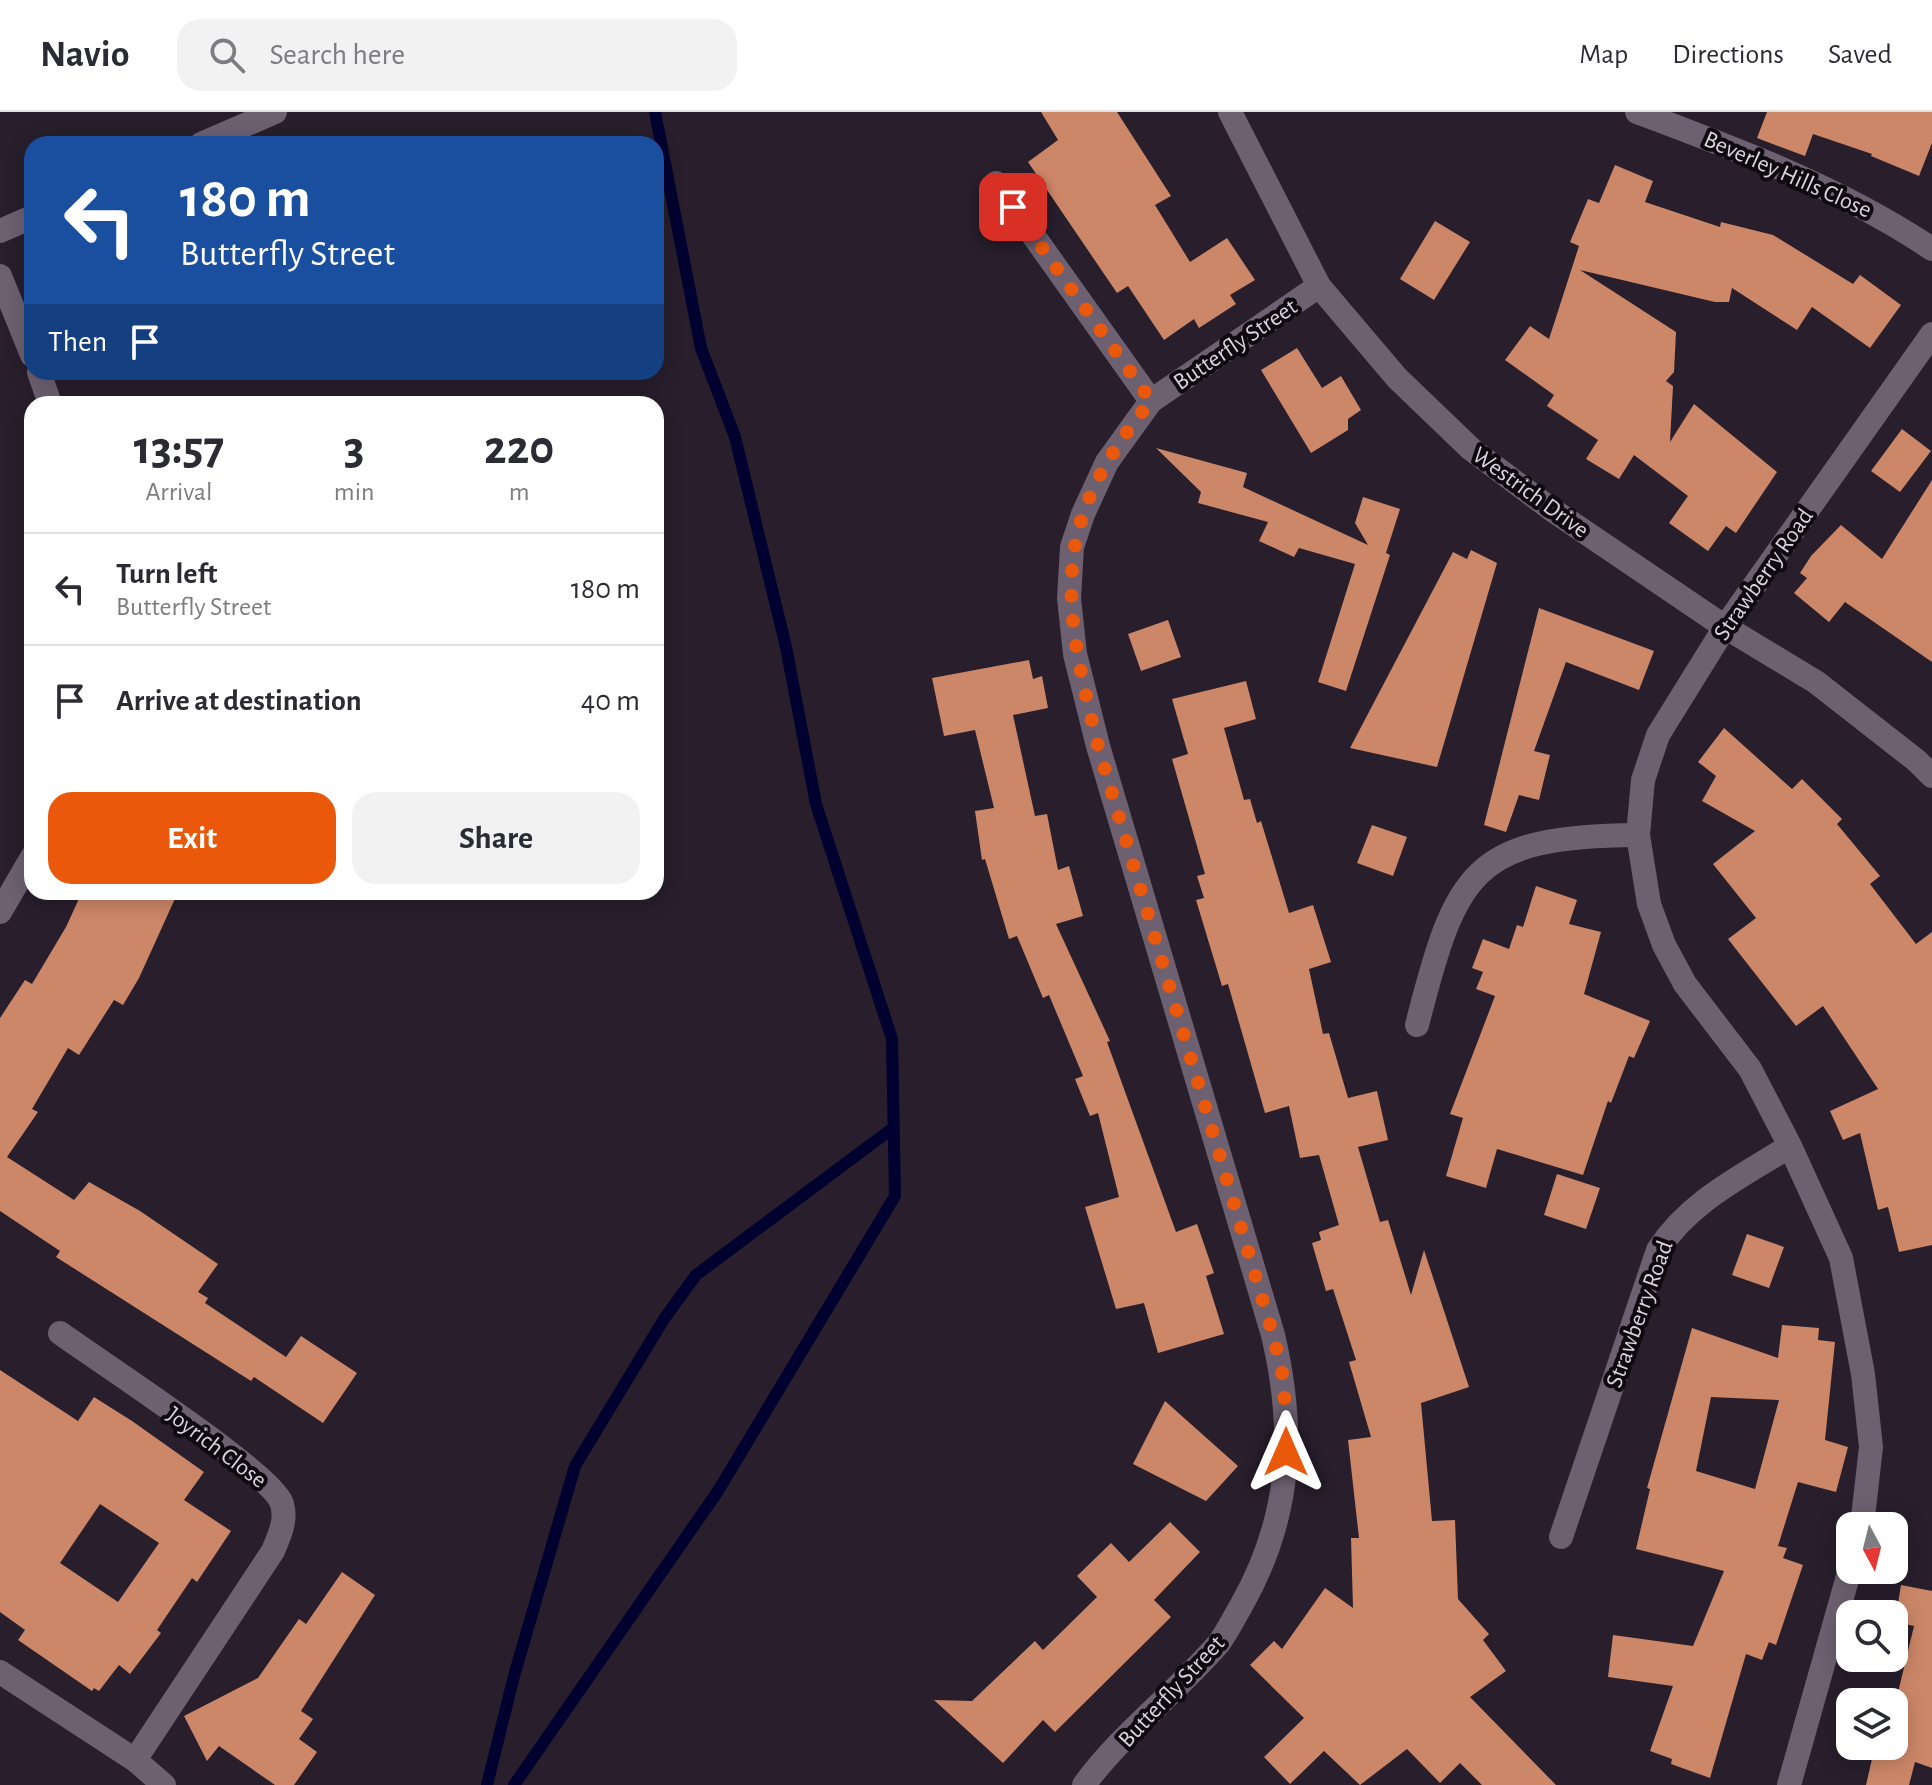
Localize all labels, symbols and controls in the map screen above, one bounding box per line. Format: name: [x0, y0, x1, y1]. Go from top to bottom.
search box: [177, 19, 737, 91]
icon: search: [205, 33, 249, 77]
text: Navio: [40, 36, 129, 74]
text: Search here: [269, 40, 405, 70]
text: Map: [1579, 41, 1628, 69]
text: Directions: [1672, 41, 1784, 69]
text: Saved: [1828, 41, 1892, 69]
street label: Beverley Hills Close: [1700, 127, 1875, 223]
icon: left: [48, 168, 152, 272]
text: 180 m: [180, 171, 311, 227]
pin: [979, 173, 1047, 241]
icon: arrive: [991, 185, 1035, 229]
text: Butterfly Street: [180, 236, 395, 272]
street label: Butterfly Street: [1169, 295, 1302, 395]
icon: arrive: [123, 320, 167, 364]
text: Then: [48, 327, 107, 357]
text: 13:57: [134, 425, 224, 473]
text: 3: [344, 425, 364, 473]
text: 220: [484, 425, 554, 473]
street label: Westrich Drive: [1468, 443, 1593, 543]
text: Arrival: [145, 479, 212, 505]
text: min: [334, 479, 374, 505]
text: m: [509, 479, 530, 505]
street label: Strawberry Road: [1710, 504, 1818, 645]
text: Turn left: [116, 559, 217, 589]
icon: left: [48, 567, 92, 611]
text: 180 m: [571, 574, 640, 604]
text: Butterfly Street: [116, 594, 271, 620]
icon: arrive: [48, 679, 92, 723]
text: Arrive at destination: [116, 686, 362, 716]
text: 40 m: [581, 686, 640, 716]
button: Exit: [48, 792, 336, 884]
button: Share: [352, 792, 640, 884]
street label: Strawberry Road: [1602, 1238, 1678, 1391]
street label: Joyrich Close: [162, 1403, 271, 1493]
position arrow: [1244, 1410, 1328, 1494]
north arrow: [1836, 1512, 1908, 1584]
map controls: [1836, 1512, 1908, 1760]
button: search: [1836, 1600, 1908, 1672]
street label: Butterfly Street: [1114, 1631, 1230, 1752]
button: layers: [1836, 1688, 1908, 1760]

